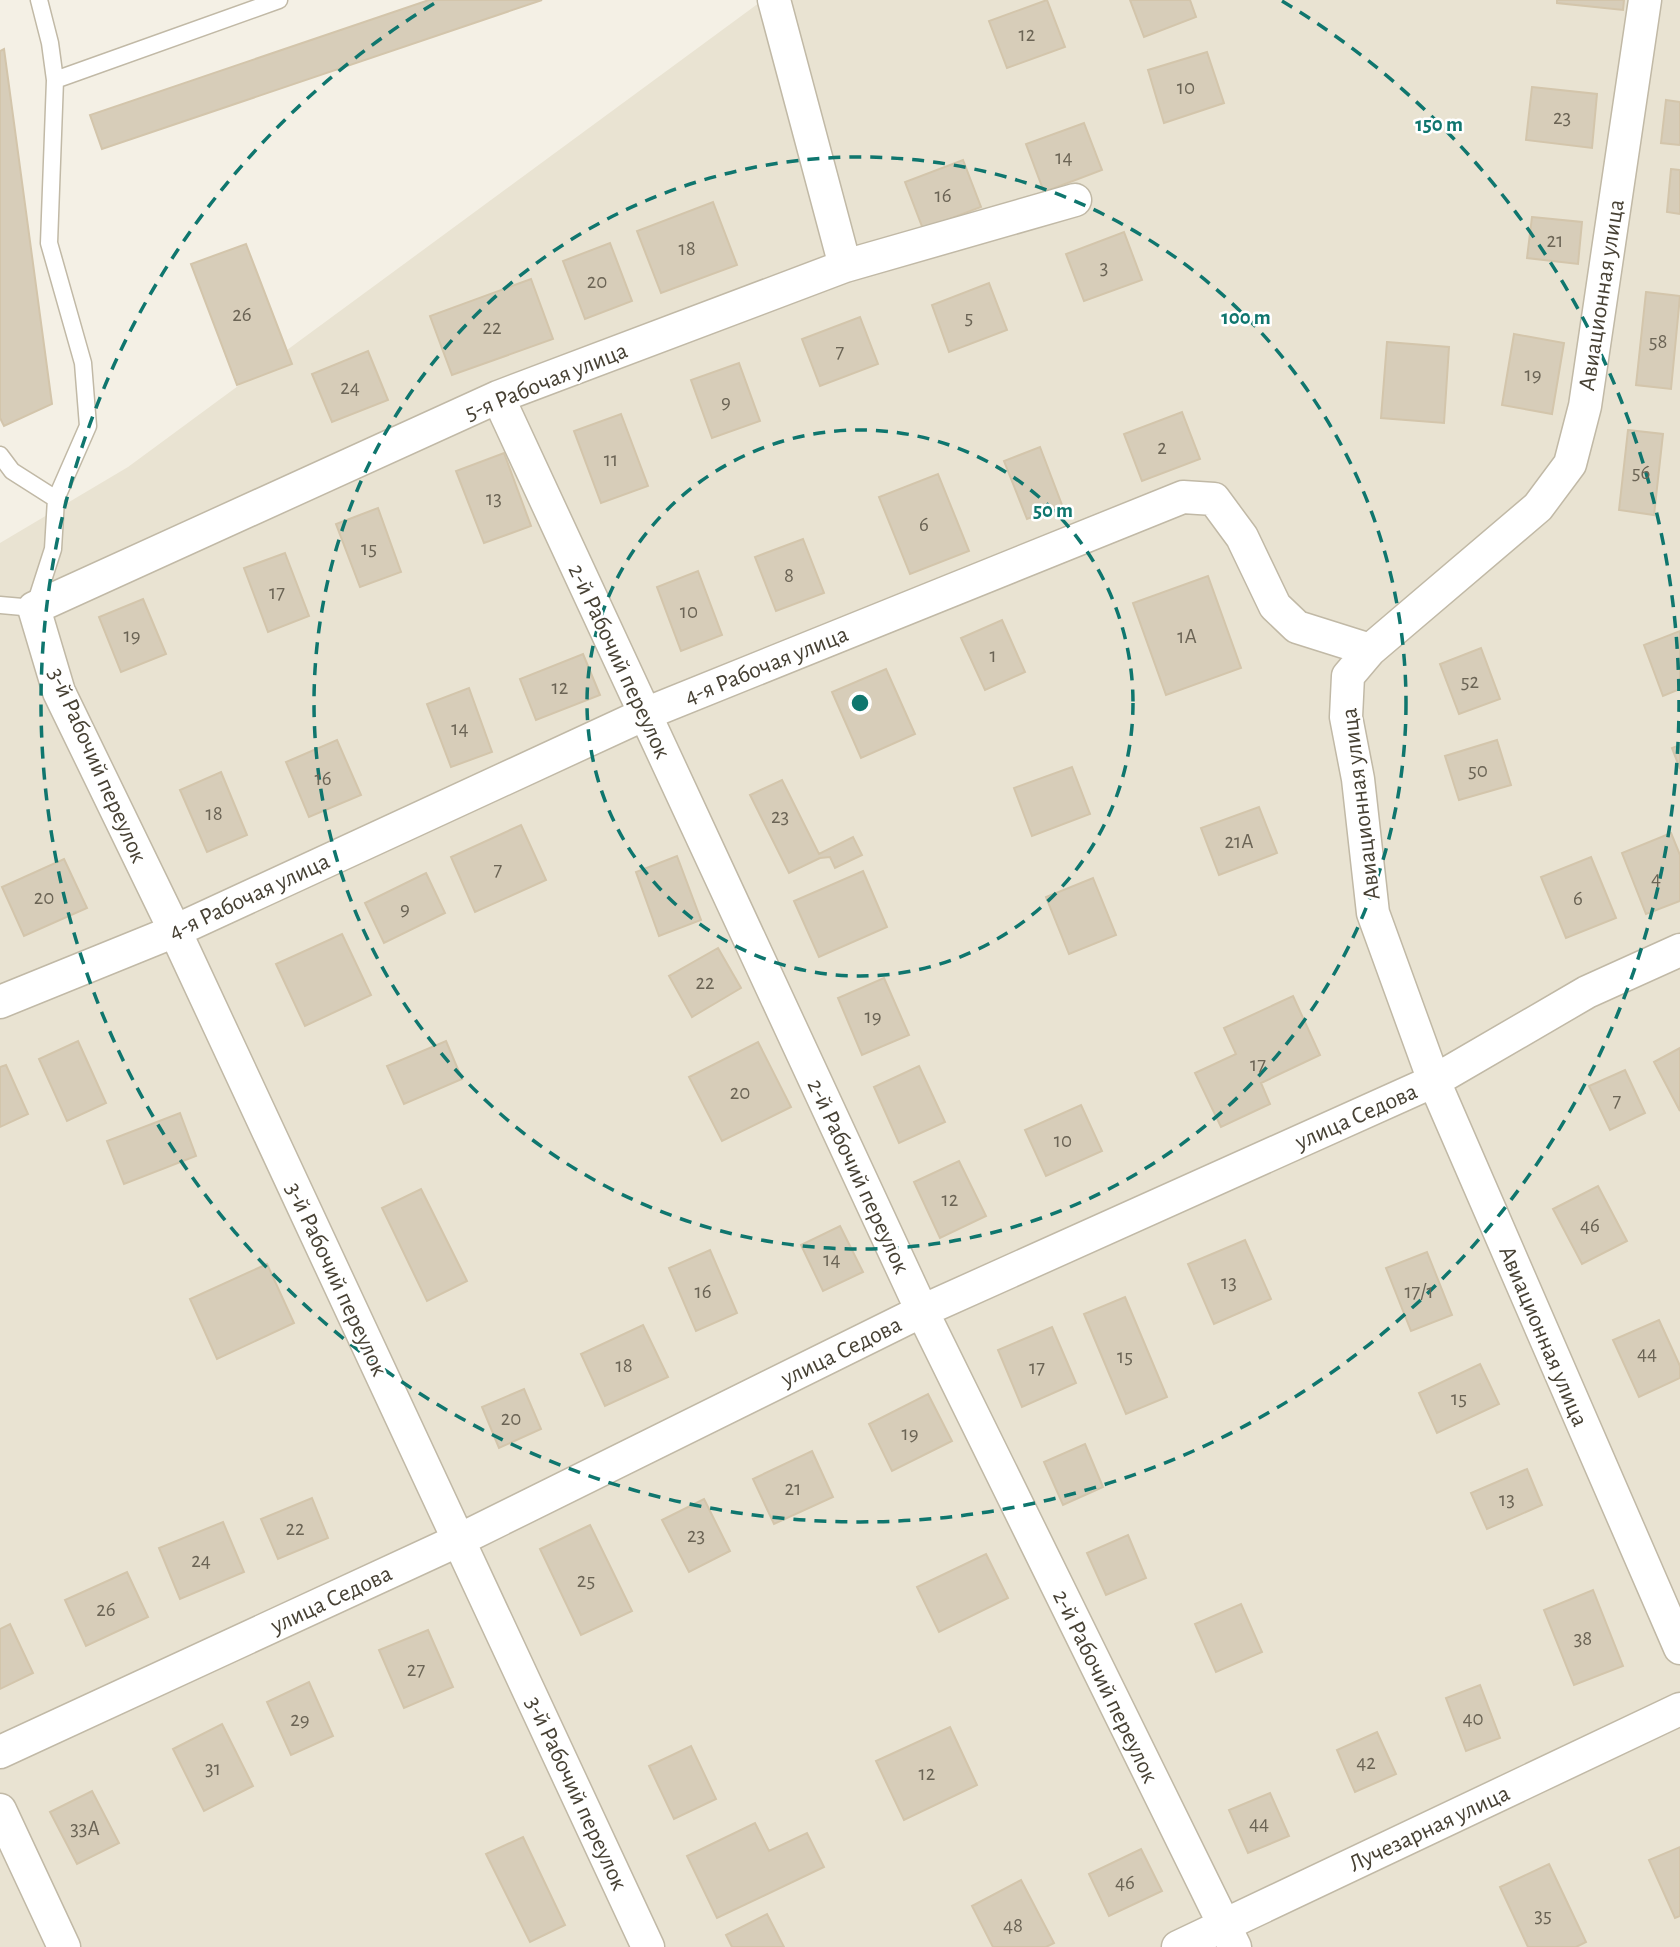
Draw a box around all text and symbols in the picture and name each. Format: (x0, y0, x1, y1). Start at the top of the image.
house number: 12 (1019, 24, 1035, 45)
house number: 10 (1177, 77, 1195, 98)
house number: 23 (1553, 107, 1571, 128)
text: 150 m (1415, 114, 1463, 135)
house number: 14 (1055, 147, 1073, 168)
house number: 16 (934, 185, 952, 206)
street label: Авиационная улица (1575, 198, 1629, 393)
house number: 21 (1547, 230, 1563, 251)
house number: 18 (678, 238, 696, 259)
house number: 3 (1100, 257, 1108, 278)
house number: 20 (587, 271, 607, 292)
house number: 26 (232, 304, 252, 325)
house number: 5 (965, 307, 973, 328)
text: 100 m (1221, 307, 1271, 328)
house number: 22 (482, 317, 502, 338)
house number: 58 (1649, 331, 1667, 352)
street label: 5-я Рабочая улица (462, 338, 631, 425)
house number: 7 (836, 341, 845, 362)
house number: 19 (1524, 364, 1542, 385)
house number: 24 (340, 377, 360, 398)
house number: 9 (721, 391, 731, 412)
house number: 2 (1157, 437, 1167, 458)
house number: 11 (604, 449, 618, 470)
house number: 56 (1632, 462, 1650, 483)
house number: 13 (486, 488, 502, 509)
text: 50 m (1033, 500, 1073, 521)
house number: 6 (919, 514, 929, 535)
house number: 15 (361, 538, 377, 559)
street label: 2-й Рабочий переулок (564, 560, 675, 762)
house number: 8 (784, 565, 794, 586)
house number: 17 (269, 582, 285, 603)
house number: 10 (680, 601, 698, 622)
street label: 4-я Рабочая улица (681, 622, 852, 710)
house number: 19 (123, 625, 141, 646)
house number: 1А (1177, 626, 1197, 647)
house number: 1 (989, 645, 997, 666)
street label: 3-й Рабочий переулок (43, 664, 151, 866)
house number: 52 (1461, 671, 1479, 692)
house number: 12 (552, 677, 568, 698)
centre of rings (848, 691, 872, 715)
street label: Авиационная улица (1337, 706, 1385, 901)
house number: 14 (451, 718, 469, 739)
house number: 50 (1468, 760, 1488, 781)
house number: 16 (314, 768, 332, 789)
house number: 18 (205, 803, 223, 824)
house number: 23 (771, 806, 789, 827)
house number: 21А (1224, 831, 1254, 852)
street label: 4-я Рабочая улица (165, 849, 334, 945)
house number: 7 (494, 859, 503, 880)
house number: 4 (1651, 868, 1661, 889)
house number: 20 (34, 887, 54, 908)
house number: 6 (1573, 888, 1583, 909)
house number: 9 (400, 898, 410, 919)
house number: 22 (695, 972, 715, 993)
house number: 19 (864, 1006, 882, 1027)
house number: 17 (1250, 1054, 1266, 1075)
street label: 2-й Рабочий переулок (803, 1075, 914, 1277)
street label: улица Седова (1291, 1079, 1421, 1155)
house number: 20 (730, 1082, 750, 1103)
house number: 7 (1613, 1090, 1622, 1111)
house number: 10 (1054, 1130, 1072, 1151)
street label: 3-й Рабочий переулок (281, 1179, 391, 1380)
house number: 12 (942, 1189, 958, 1210)
house number: 46 (1580, 1215, 1600, 1236)
street label: Авиационная улица (1494, 1243, 1592, 1430)
house number: 14 (823, 1249, 841, 1270)
house number: 13 (1221, 1272, 1237, 1293)
house number: 16 (694, 1281, 712, 1302)
house number: 17/1 (1404, 1281, 1434, 1302)
street label: улица Седова (777, 1312, 905, 1392)
house number: 44 (1637, 1343, 1657, 1364)
house number: 15 (1117, 1346, 1133, 1367)
house number: 18 (615, 1355, 633, 1376)
house number: 17 (1029, 1357, 1045, 1378)
house number: 15 (1451, 1388, 1467, 1409)
house number: 20 (501, 1408, 521, 1429)
house number: 19 (901, 1423, 919, 1444)
house number: 21 (785, 1478, 801, 1499)
house number: 13 (1499, 1489, 1515, 1510)
house number: 22 (285, 1518, 305, 1539)
house number: 23 (687, 1525, 705, 1546)
house number: 24 (191, 1550, 211, 1571)
street label: улица Седова (266, 1561, 396, 1639)
house number: 25 (577, 1570, 595, 1591)
street label: 2-й Рабочий переулок (1048, 1586, 1162, 1787)
house number: 26 (96, 1599, 116, 1620)
house number: 38 (1574, 1628, 1592, 1649)
house number: 27 (407, 1659, 425, 1680)
street label: 3-й Рабочий переулок (521, 1693, 631, 1894)
house number: 40 (1462, 1708, 1484, 1729)
house number: 29 (290, 1709, 310, 1730)
house number: 42 (1356, 1752, 1376, 1773)
house number: 31 (205, 1758, 221, 1779)
house number: 12 (919, 1763, 935, 1784)
street label: Лучезарная улица (1345, 1781, 1513, 1877)
house number: 44 (1249, 1813, 1269, 1834)
house number: 33А (70, 1818, 100, 1839)
house number: 46 (1115, 1872, 1135, 1893)
house number: 35 (1534, 1905, 1552, 1926)
house number: 48 (1003, 1915, 1023, 1936)

